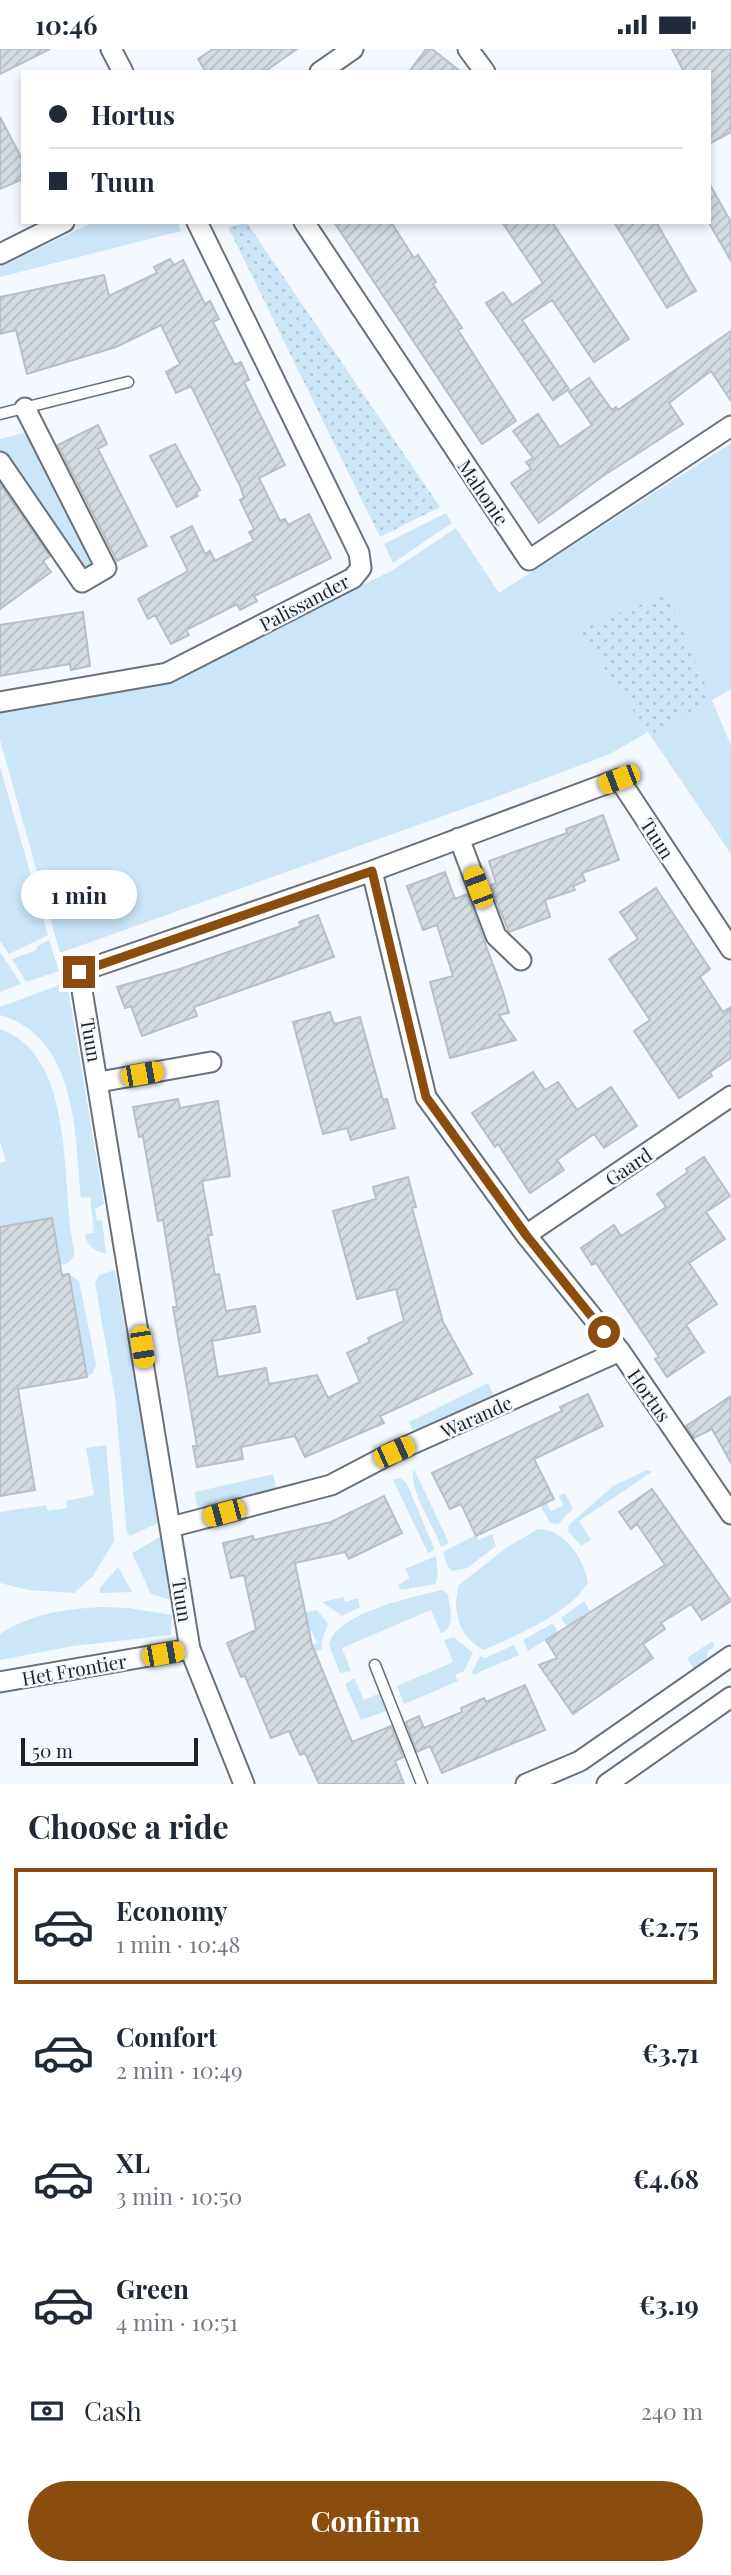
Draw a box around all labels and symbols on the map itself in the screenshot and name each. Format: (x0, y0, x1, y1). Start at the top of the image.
street label: Mahonie (453, 454, 515, 530)
street label: Palissander (254, 567, 354, 637)
car (596, 762, 643, 796)
street label: Tuun (635, 813, 681, 864)
car (461, 864, 496, 910)
callout: 1 min (21, 871, 137, 919)
route end (63, 956, 95, 988)
street label: Tuun (75, 1016, 109, 1065)
car (120, 1060, 165, 1088)
street label: Gaard (599, 1141, 657, 1191)
route start (588, 1316, 620, 1348)
car (129, 1325, 156, 1369)
street label: Hortus (622, 1363, 678, 1427)
street label: Warande (435, 1389, 516, 1444)
car (371, 1434, 418, 1470)
car (201, 1497, 248, 1529)
street label: Tuun (167, 1576, 199, 1624)
car (141, 1640, 186, 1668)
street label: Het Frontier (20, 1647, 129, 1691)
scale bar (21, 1735, 198, 1767)

